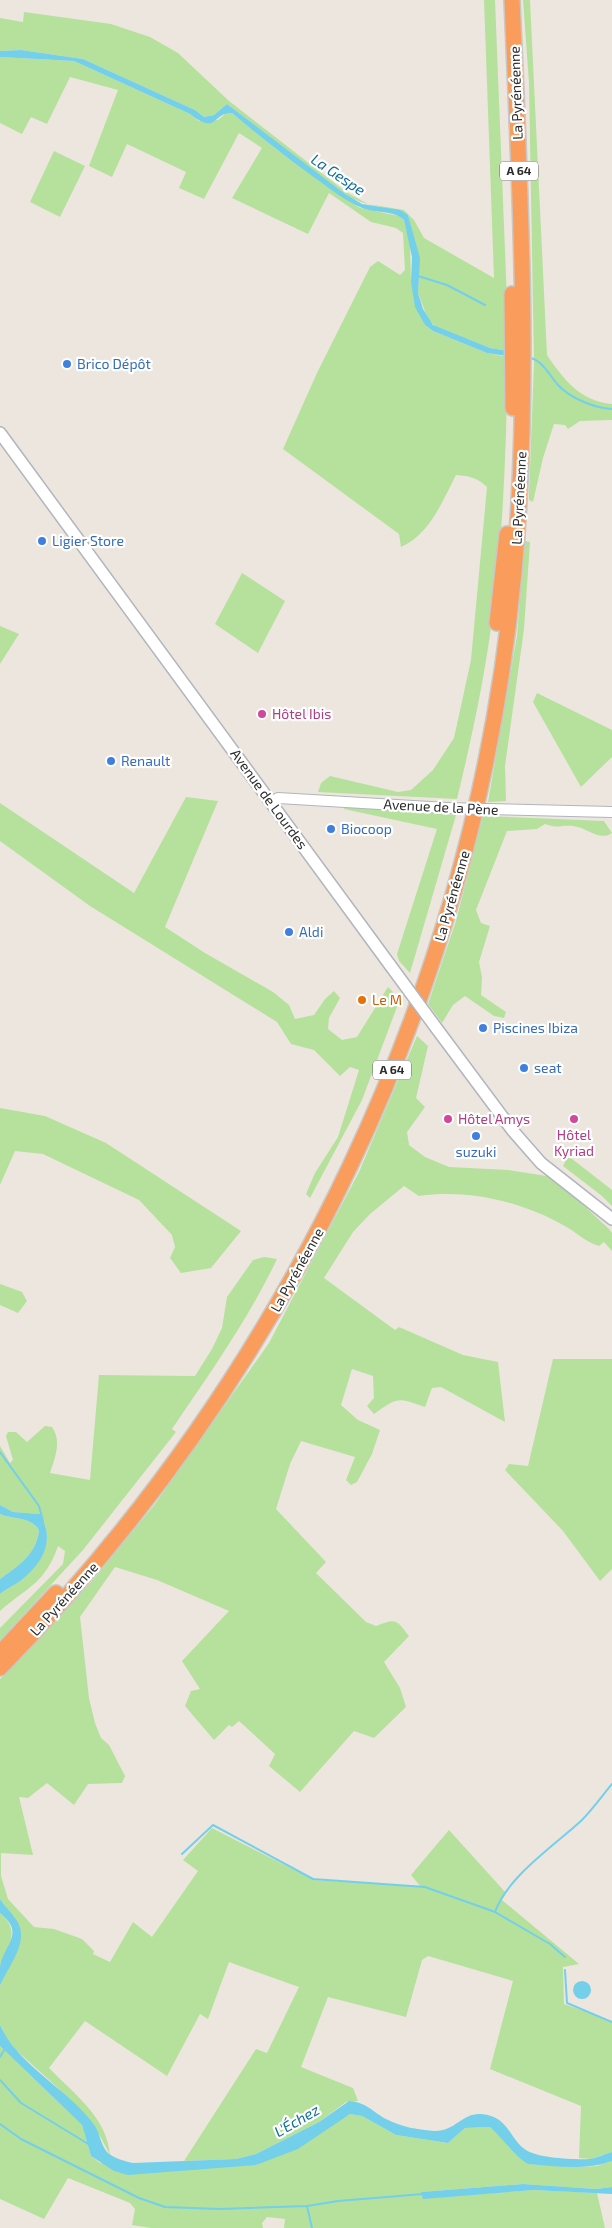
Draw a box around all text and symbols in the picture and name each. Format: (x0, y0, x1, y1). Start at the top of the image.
street label: La Pyrénéenne (505, 46, 526, 140)
water label: La Gespe (308, 150, 369, 199)
road number: A 64 (500, 162, 538, 180)
place label: Brico Dépôt (77, 355, 151, 372)
marker: Brico Dépôt (61, 358, 73, 370)
street label: La Pyrénéenne (508, 451, 529, 545)
place label: Ligier Store (52, 532, 124, 549)
marker: Ligier Store (36, 535, 48, 547)
place label: Hôtel Ibis (272, 705, 331, 722)
marker: Hôtel Ibis (256, 708, 268, 720)
street label: Avenue de Lourdes (227, 745, 312, 852)
place label: Renault (121, 752, 170, 769)
marker: Renault (105, 755, 117, 767)
street label: Avenue de la Pène (383, 795, 499, 818)
place label: Biocoop (341, 820, 392, 837)
marker: Biocoop (325, 823, 337, 835)
street label: La Pyrénéenne (430, 849, 473, 943)
place label: Aldi (299, 923, 323, 940)
marker: Aldi (283, 926, 295, 938)
place label: Le M (372, 991, 402, 1008)
marker: Le M (356, 994, 368, 1006)
place label: Piscines Ibiza (493, 1019, 578, 1036)
marker: Piscines Ibiza (477, 1022, 489, 1034)
place label: seat (534, 1059, 562, 1076)
road number: A 64 (373, 1060, 411, 1080)
marker: seat (518, 1062, 530, 1074)
place label: Hôtel Amys (458, 1110, 530, 1127)
marker: Hôtel Amys (442, 1113, 454, 1125)
marker: Hôtel Kyriad (568, 1113, 580, 1125)
place label: Hôtel Kyriad (554, 1126, 594, 1159)
marker: suzuki (470, 1130, 482, 1142)
place label: suzuki (456, 1143, 496, 1160)
street label: La Pyrénéenne (266, 1225, 327, 1315)
street label: La Pyrénéenne (26, 1558, 101, 1639)
water label: L'Échez (271, 2100, 323, 2140)

